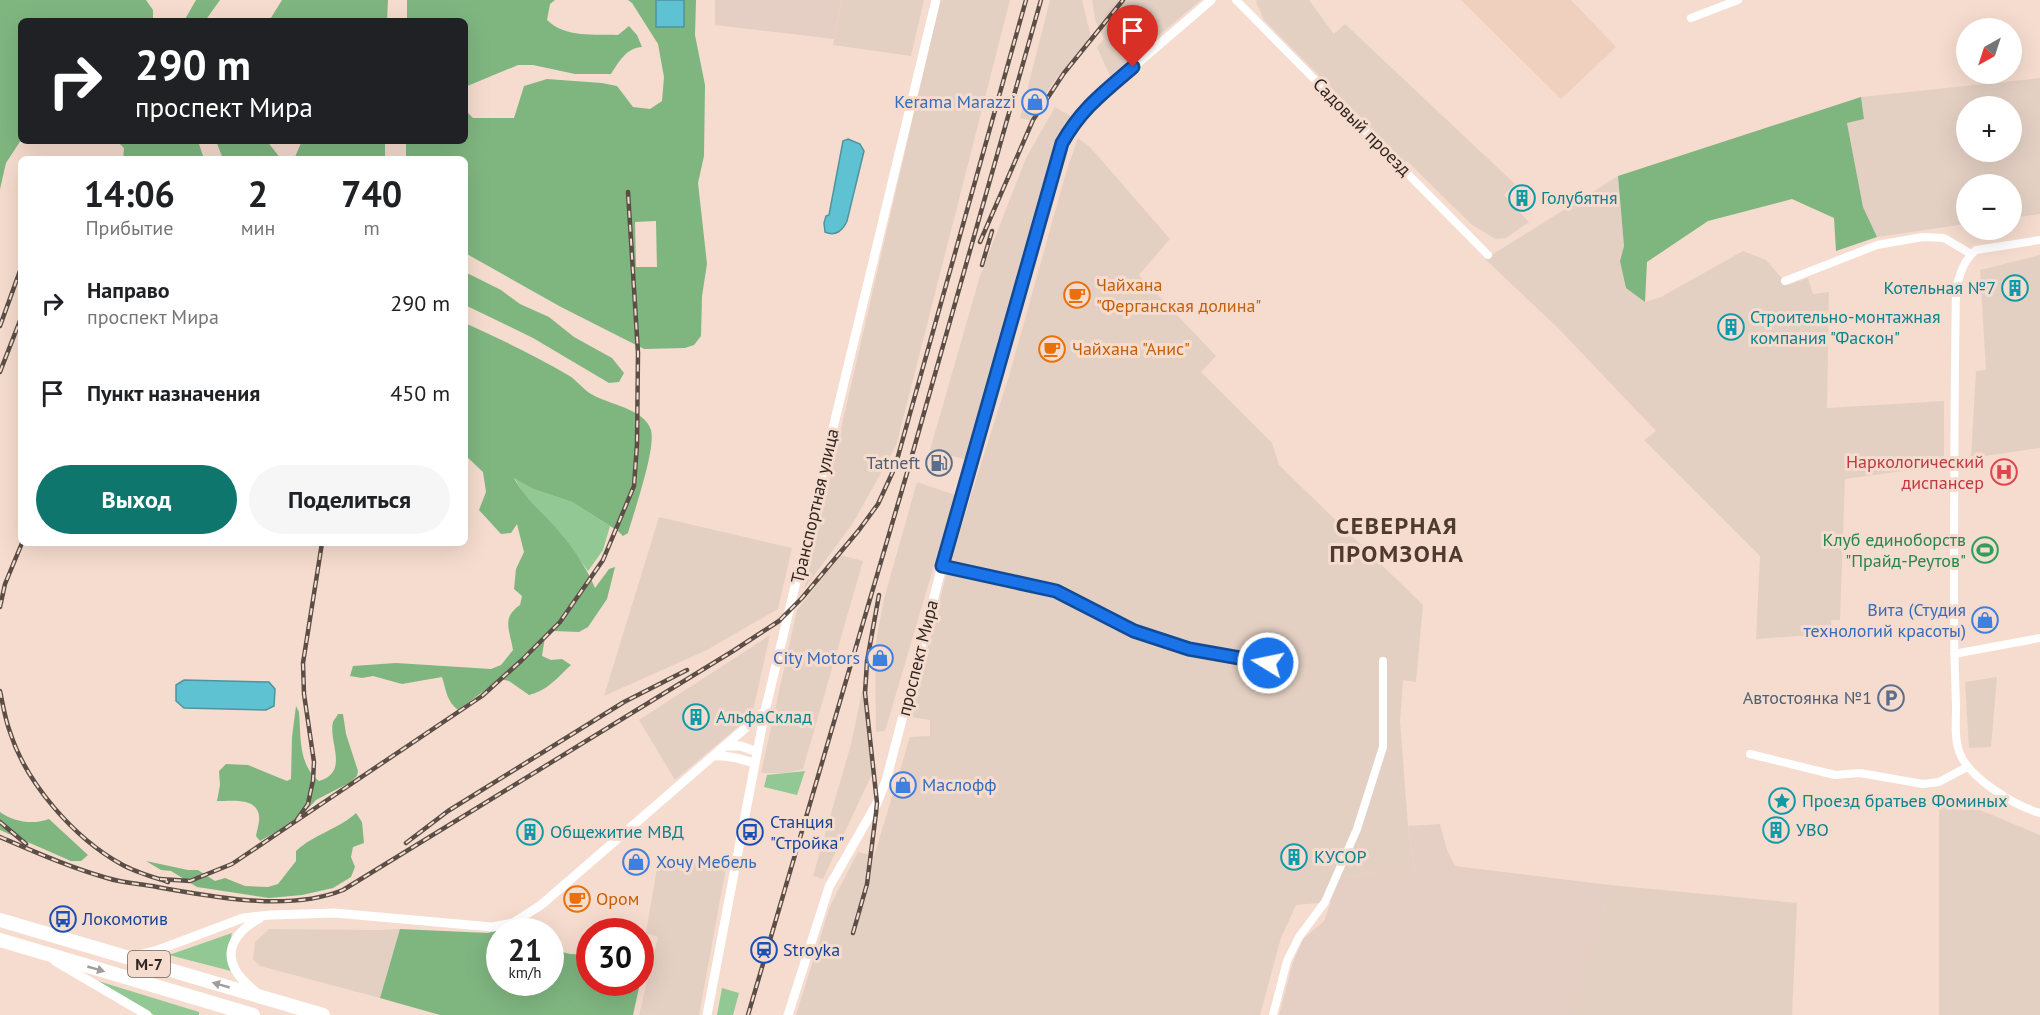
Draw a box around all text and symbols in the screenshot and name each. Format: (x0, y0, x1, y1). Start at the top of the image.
pin (1107, 5, 1158, 67)
icon: arrive (1116, 14, 1149, 47)
north arrow (1956, 18, 2022, 84)
map controls (1956, 18, 2022, 240)
text: 290 m (135, 37, 251, 92)
icon: right (36, 42, 114, 120)
street label: Садовый проезд (1308, 73, 1417, 181)
shop icon: Kerama Marazzi (1020, 87, 1050, 117)
text: проспект Мира (135, 90, 313, 124)
place label: Kerama Marazzi (894, 90, 1016, 113)
button: + (1956, 96, 2022, 162)
text: 14:06 (84, 170, 175, 217)
text: 2 (248, 170, 268, 217)
text: 740 (341, 170, 402, 217)
button: − (1956, 174, 2022, 240)
building icon: Голубятня (1507, 183, 1537, 213)
place label: Голубятня (1541, 186, 1618, 209)
text: Прибытие (85, 215, 173, 241)
text: мин (241, 215, 275, 241)
text: m (364, 215, 380, 241)
place label: Чайхана "Ферганская долина" (1096, 273, 1261, 317)
building icon: Котельная №7 (2000, 273, 2030, 303)
text: Направо (87, 276, 170, 304)
place label: Котельная №7 (1884, 276, 1996, 299)
cafe icon: Чайхана "Ферганская долина" (1062, 280, 1092, 310)
icon: right (36, 287, 69, 320)
text: 290 m (390, 289, 450, 317)
text: проспект Мира (87, 304, 219, 330)
place label: Строительно-монтажная компания "Фаскон" (1750, 305, 1941, 349)
building icon: Строительно-монтажная компания "Фаскон" (1716, 312, 1746, 342)
cafe icon: Чайхана "Анис" (1037, 334, 1067, 364)
place label: Чайхана "Анис" (1072, 337, 1190, 360)
icon: arrive (36, 377, 69, 410)
text: Пункт назначения (87, 379, 260, 407)
text: 450 m (390, 379, 450, 407)
street label: Транспортная улица (786, 426, 844, 586)
fuel station icon: Tatneft (924, 448, 954, 478)
place label: Наркологический диспансер (1846, 450, 1984, 494)
place label: Tatneft (866, 451, 920, 474)
hospital icon: Наркологический диспансер (1989, 457, 2019, 487)
button: Выход (36, 465, 237, 534)
button: Поделиться (249, 465, 450, 534)
district label: СЕВЕРНАЯ ПРОМЗОНА (1330, 510, 1464, 569)
place label: Клуб единоборств "Прайд-Реутов" (1822, 528, 1966, 572)
sports icon: Клуб единоборств "Прайд-Реутов" (1970, 535, 2000, 565)
street label: проспект Мира (892, 598, 943, 718)
place label: Вита (Студия технологий красоты) (1804, 598, 1966, 642)
shop icon: Вита (Студия технологий красоты) (1970, 605, 2000, 635)
position arrow (1236, 631, 1300, 695)
shop icon: City Motors (865, 643, 895, 673)
place label: City Motors (773, 646, 860, 669)
parking icon: Автостоянка №1 (1876, 683, 1906, 713)
place label: Автостоянка №1 (1743, 686, 1872, 709)
building icon: АльфаСклад (681, 702, 711, 732)
place label: АльфаСклад (716, 705, 812, 728)
shop icon: Маслофф (888, 770, 918, 800)
place label: Маслофф (922, 773, 996, 796)
place icon: Проезд братьев Фоминых (1767, 786, 1797, 816)
place label: Проезд братьев Фоминых (1802, 789, 2007, 812)
place label: Станция "Стройка" (770, 810, 844, 854)
building icon: УВО (1761, 815, 1791, 845)
building icon: Общежитие МВД (515, 817, 545, 847)
bus stop icon: Станция "Стройка" (735, 817, 765, 847)
place label: УВО (1796, 818, 1829, 841)
place label: Общежитие МВД (550, 820, 684, 843)
building icon: КУСОР (1279, 842, 1309, 872)
place label: КУСОР (1314, 845, 1367, 868)
shop icon: Хочу Мебель (621, 847, 651, 877)
place label: Хочу Мебель (656, 850, 757, 873)
cafe icon: Ором (562, 884, 592, 914)
place label: Ором (596, 887, 639, 910)
bus stop icon: Локомотив (48, 904, 78, 934)
place label: Локомотив (81, 907, 168, 930)
speed limit sign: 30 (576, 918, 654, 996)
text: 21 (508, 930, 542, 969)
station icon: Stroyka (749, 935, 779, 965)
place label: Stroyka (783, 938, 840, 961)
road number: М-7 (128, 951, 170, 977)
text: km/h (509, 963, 541, 982)
one-way arrow (87, 965, 105, 974)
one-way arrow (212, 980, 230, 989)

